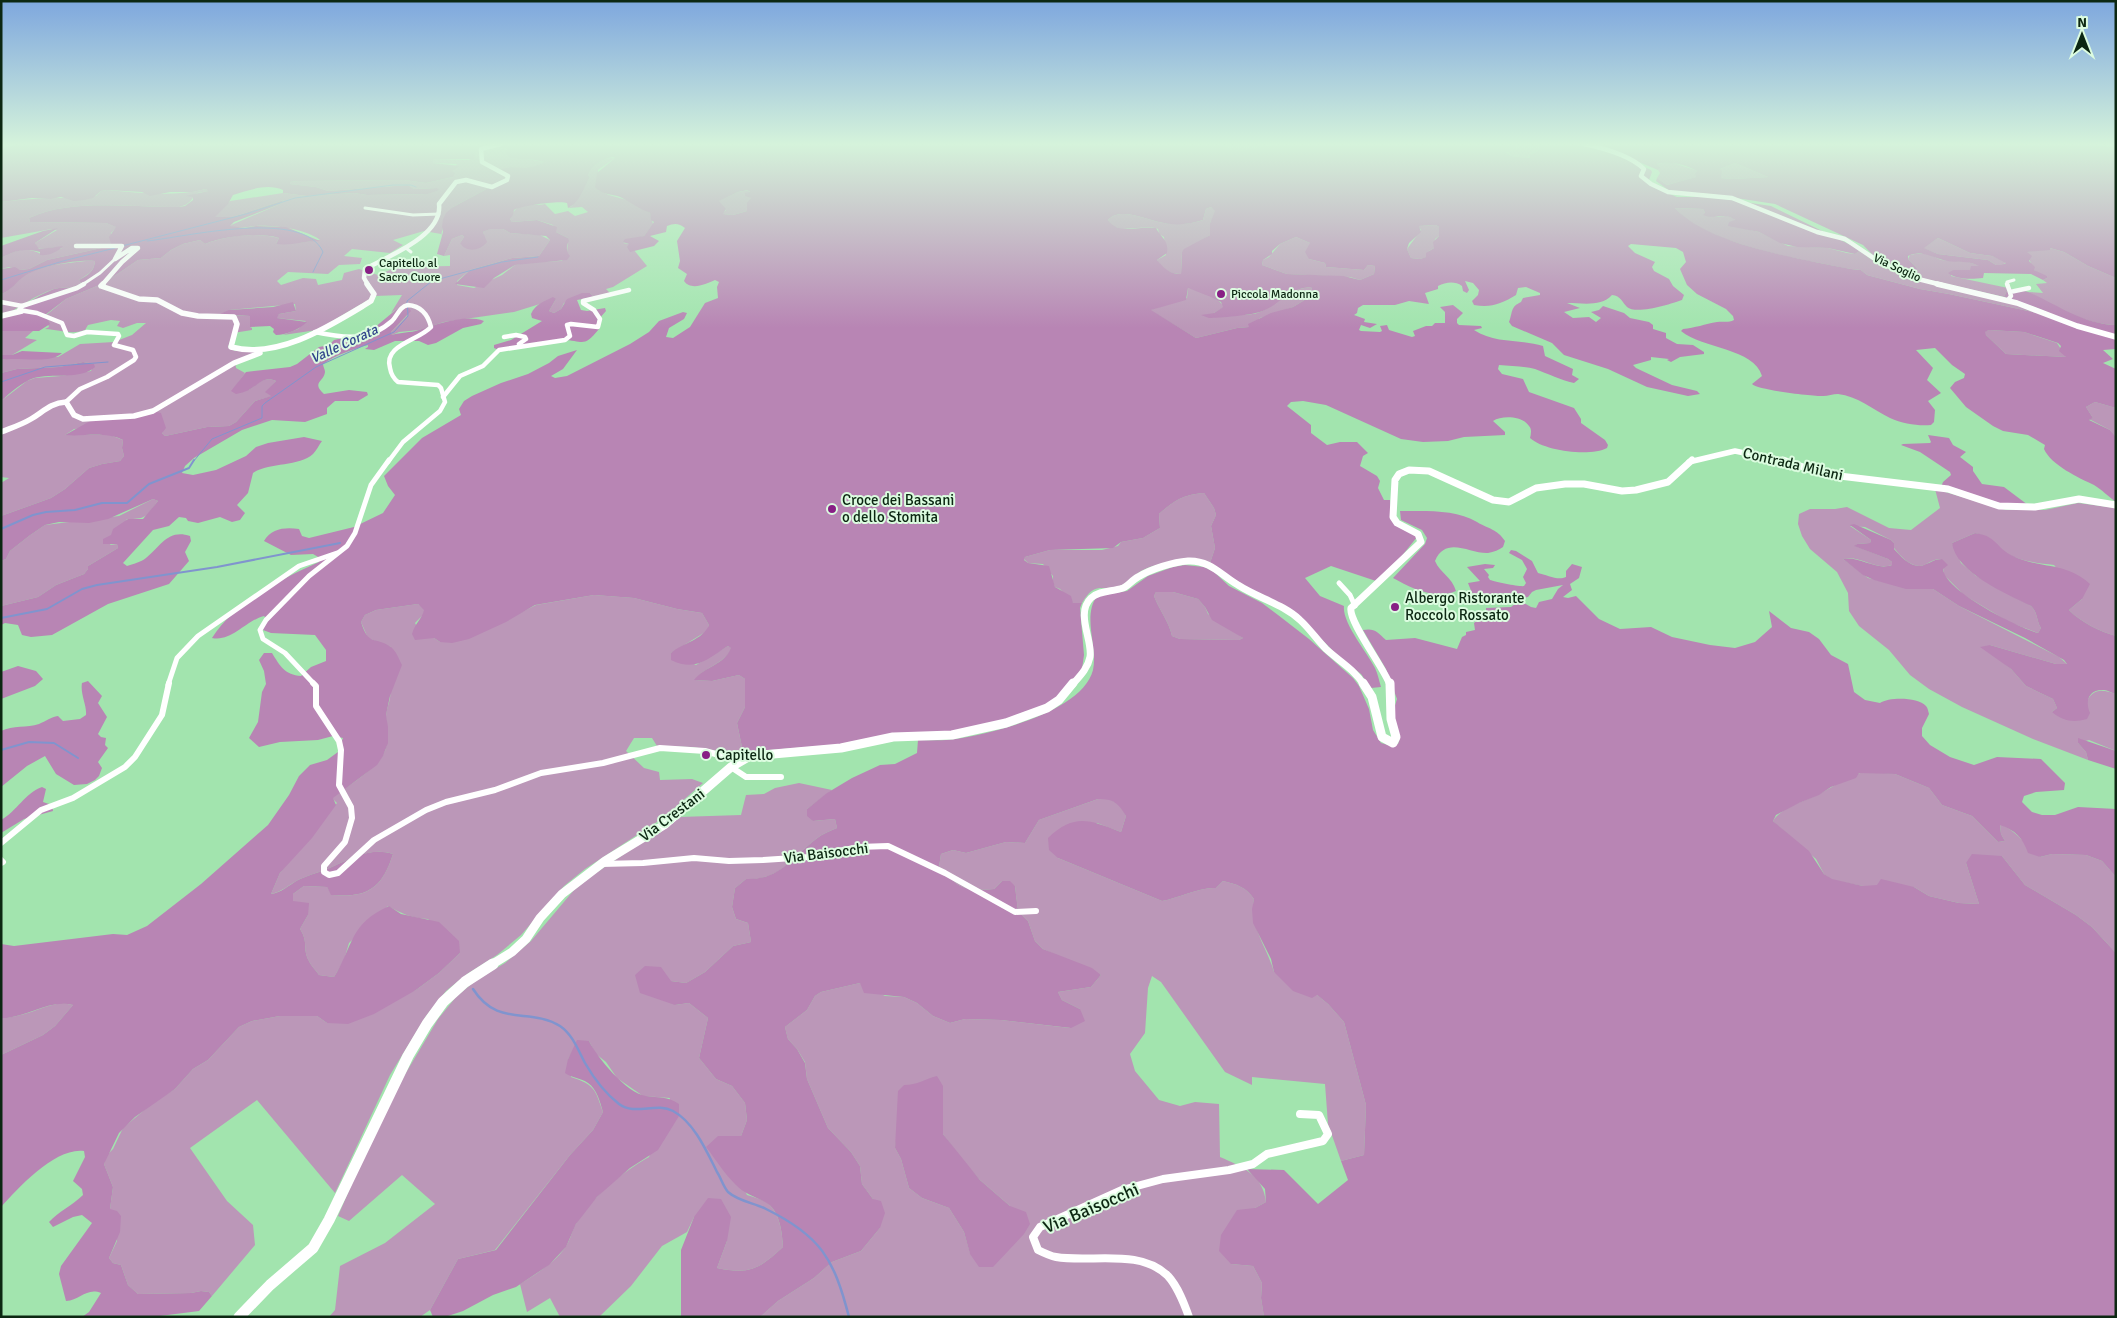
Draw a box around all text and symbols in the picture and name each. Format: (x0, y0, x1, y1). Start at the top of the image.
north arrow (2057, 10, 2107, 60)
text: N (2077, 14, 2087, 31)
street label: Via Soglio (1871, 250, 1923, 286)
place label: Capitello al Sacro Cuore (379, 256, 441, 285)
marker: Capitello al Sacro Cuore (363, 264, 375, 276)
place label: Piccola Madonna (1231, 287, 1318, 302)
marker: Piccola Madonna (1215, 288, 1227, 300)
water label: Valle Corata (308, 321, 381, 367)
street label: Contrada Milani (1741, 444, 1845, 484)
place label: Croce dei Bassani o dello Stomita (842, 491, 954, 526)
marker: Croce dei Bassani o dello Stomita (826, 503, 838, 515)
place label: Albergo Ristorante Roccolo Rossato (1405, 589, 1525, 624)
marker: Albergo Ristorante Roccolo Rossato (1389, 601, 1401, 613)
place label: Capitello (716, 746, 774, 764)
marker: Capitello (700, 749, 712, 761)
street label: Via Crestani (636, 785, 708, 845)
street label: Via Baisocchi (783, 839, 869, 867)
street label: Via Baisocchi (1040, 1178, 1142, 1238)

